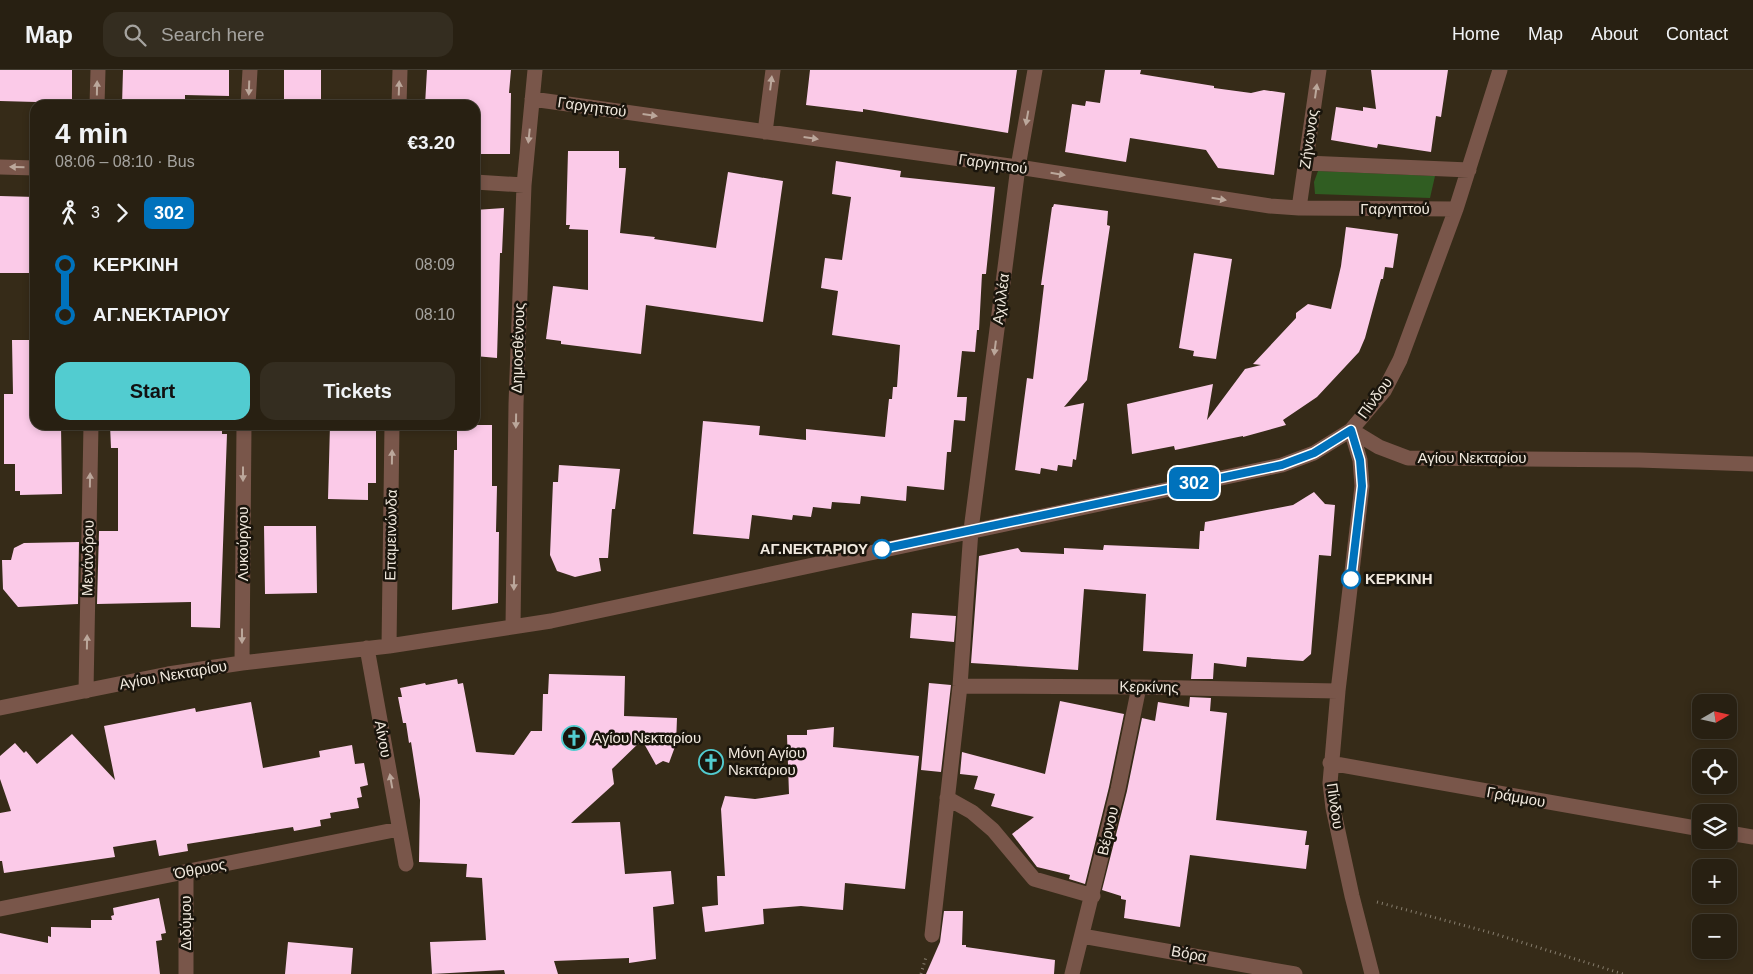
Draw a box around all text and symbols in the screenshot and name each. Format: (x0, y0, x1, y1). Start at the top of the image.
search box (103, 12, 453, 57)
text: Map (25, 21, 73, 48)
icon: search (121, 21, 149, 49)
text: Search here (161, 24, 265, 45)
text: Home (1452, 24, 1500, 44)
text: Map (1528, 24, 1563, 44)
text: About (1591, 24, 1638, 44)
text: Contact (1666, 24, 1728, 44)
one-way arrow (767, 75, 775, 91)
one-way arrow (94, 79, 102, 95)
one-way arrow (396, 79, 404, 95)
one-way arrow (245, 80, 253, 96)
one-way arrow (1312, 83, 1320, 99)
street label: Γαργηττού (556, 93, 628, 120)
street label: Ζήνωνος (1296, 108, 1321, 170)
one-way arrow (1022, 110, 1030, 126)
one-way arrow (642, 112, 658, 120)
text: 4 min (55, 118, 128, 149)
one-way arrow (525, 128, 533, 144)
text: €3.20 (407, 132, 455, 153)
one-way arrow (803, 134, 819, 142)
street label: Γαργηττού (957, 150, 1029, 177)
text: 08:06 – 08:10 · Bus (55, 153, 195, 170)
one-way arrow (9, 163, 25, 171)
one-way arrow (1051, 170, 1067, 178)
one-way arrow (1211, 195, 1227, 203)
icon: walk (55, 199, 83, 227)
icon: forward (108, 199, 136, 227)
street label: Γαργηττού (1360, 200, 1430, 217)
text: 302 (154, 203, 184, 223)
text: 3 (91, 204, 100, 221)
text: ΚΕΡΚΙΝΗ (93, 254, 179, 275)
text: 08:09 (415, 256, 455, 273)
street label: Αχιλλέα (989, 272, 1012, 325)
street label: Δημοσθένους (507, 302, 528, 394)
text: ΑΓ.ΝΕΚΤΑΡΙΟΥ (93, 304, 230, 325)
text: 08:10 (415, 306, 455, 323)
one-way arrow (991, 341, 999, 357)
button: Start (55, 362, 250, 420)
button: Tickets (260, 362, 455, 420)
street label: Πίνδου (1354, 374, 1395, 422)
one-way arrow (511, 413, 519, 429)
one-way arrow (388, 449, 396, 465)
street label: Αγίου Νεκταρίου (1417, 449, 1527, 466)
one-way arrow (239, 466, 247, 482)
line badge: 302 (1165, 467, 1223, 499)
one-way arrow (86, 471, 94, 487)
text: 302 (1179, 473, 1209, 493)
street label: Επαμεινώνδα (381, 489, 400, 581)
street label: Λυκούργου (234, 507, 251, 581)
street label: Μενάνδρου (78, 520, 97, 596)
marker: ΑΓ.ΝΕΚΤΑΡΙΟΥ (872, 539, 892, 559)
place label: ΑΓ.ΝΕΚΤΑΡΙΟΥ (760, 540, 868, 557)
marker: ΚΕΡΚΙΝΗ (1341, 569, 1361, 589)
place label: ΚΕΡΚΙΝΗ (1365, 570, 1433, 587)
one-way arrow (510, 575, 518, 591)
one-way arrow (238, 628, 246, 644)
one-way arrow (83, 634, 91, 650)
street label: Αγίου Νεκταρίου (118, 657, 228, 692)
street label: Κερκίνης (1119, 677, 1179, 696)
north arrow (1692, 694, 1738, 739)
map controls (1692, 694, 1737, 959)
street label: Αίνου (372, 719, 395, 759)
church icon: Αγίου Νεκταρίου (561, 725, 587, 751)
place label: Αγίου Νεκταρίου (592, 729, 701, 746)
place label: Μόνη Αγίου Νεκτάριου (728, 744, 805, 778)
church icon: Μόνη Αγίου Νεκτάριου (698, 749, 724, 775)
button: locate (1692, 749, 1737, 794)
one-way arrow (386, 773, 394, 789)
street label: Πίνδου (1324, 782, 1347, 830)
street label: Γράμμου (1485, 783, 1547, 810)
button: layers (1692, 804, 1737, 849)
street label: Βέρνου (1094, 805, 1121, 857)
street label: Όθρυος (172, 855, 227, 882)
button: + (1692, 859, 1737, 904)
street label: Διδύμου (177, 895, 194, 951)
button: − (1692, 914, 1737, 959)
street label: Βόρα (1170, 942, 1208, 965)

